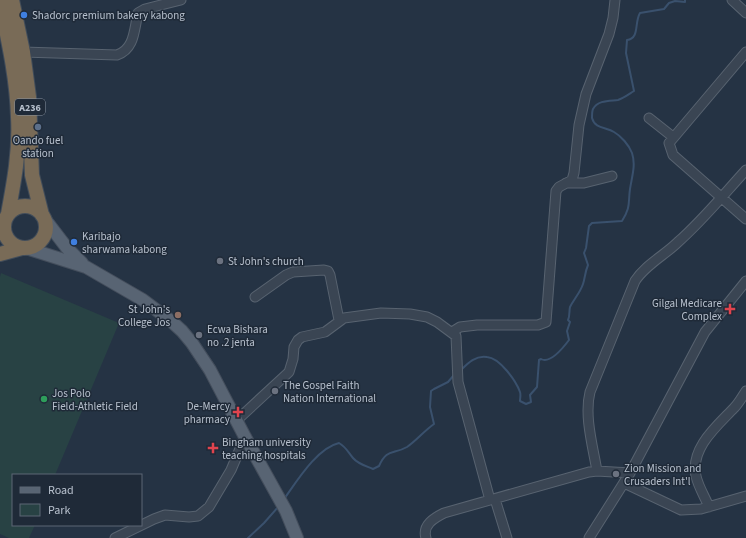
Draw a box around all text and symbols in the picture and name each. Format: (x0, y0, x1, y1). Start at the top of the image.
place label: Shadorc premium bakery kabong (32, 8, 185, 23)
marker: Shadorc premium bakery kabong (19, 10, 29, 20)
road number: A236 (15, 99, 45, 115)
marker: Oando fuel station (33, 122, 43, 132)
place label: Oando fuel station (13, 133, 63, 161)
place label: Karibajo sharwama kabong (82, 229, 167, 257)
marker: Karibajo sharwama kabong (69, 237, 79, 247)
place label: St John's church (228, 254, 304, 269)
marker: St John's church (215, 256, 225, 266)
place label: Gilgal Medicare Complex (652, 296, 723, 324)
place label: St John's College Jos (118, 302, 170, 330)
marker: Gilgal Medicare Complex (725, 304, 735, 314)
marker: St John's College Jos (173, 310, 183, 320)
place label: Ecwa Bishara no .2 jenta (207, 322, 268, 350)
marker: Ecwa Bishara no .2 jenta (194, 330, 204, 340)
place label: The Gospel Faith Nation International (283, 378, 376, 406)
place label: Jos Polo Field-Athletic Field (52, 386, 138, 414)
marker: The Gospel Faith Nation International (270, 386, 280, 396)
marker: Jos Polo Field-Athletic Field (39, 394, 49, 404)
place label: De-Mercy pharmacy (184, 399, 230, 427)
marker: De-Mercy pharmacy (233, 407, 243, 417)
place label: Bingham university teaching hospitals (222, 435, 311, 463)
marker: Bingham university teaching hospitals (207, 442, 219, 454)
place label: Zion Mission and Crusaders Int'l (624, 461, 701, 489)
marker: Zion Mission and Crusaders Int'l (611, 469, 621, 479)
legend (12, 474, 142, 526)
text: Road (48, 482, 74, 499)
text: Park (48, 502, 70, 519)

